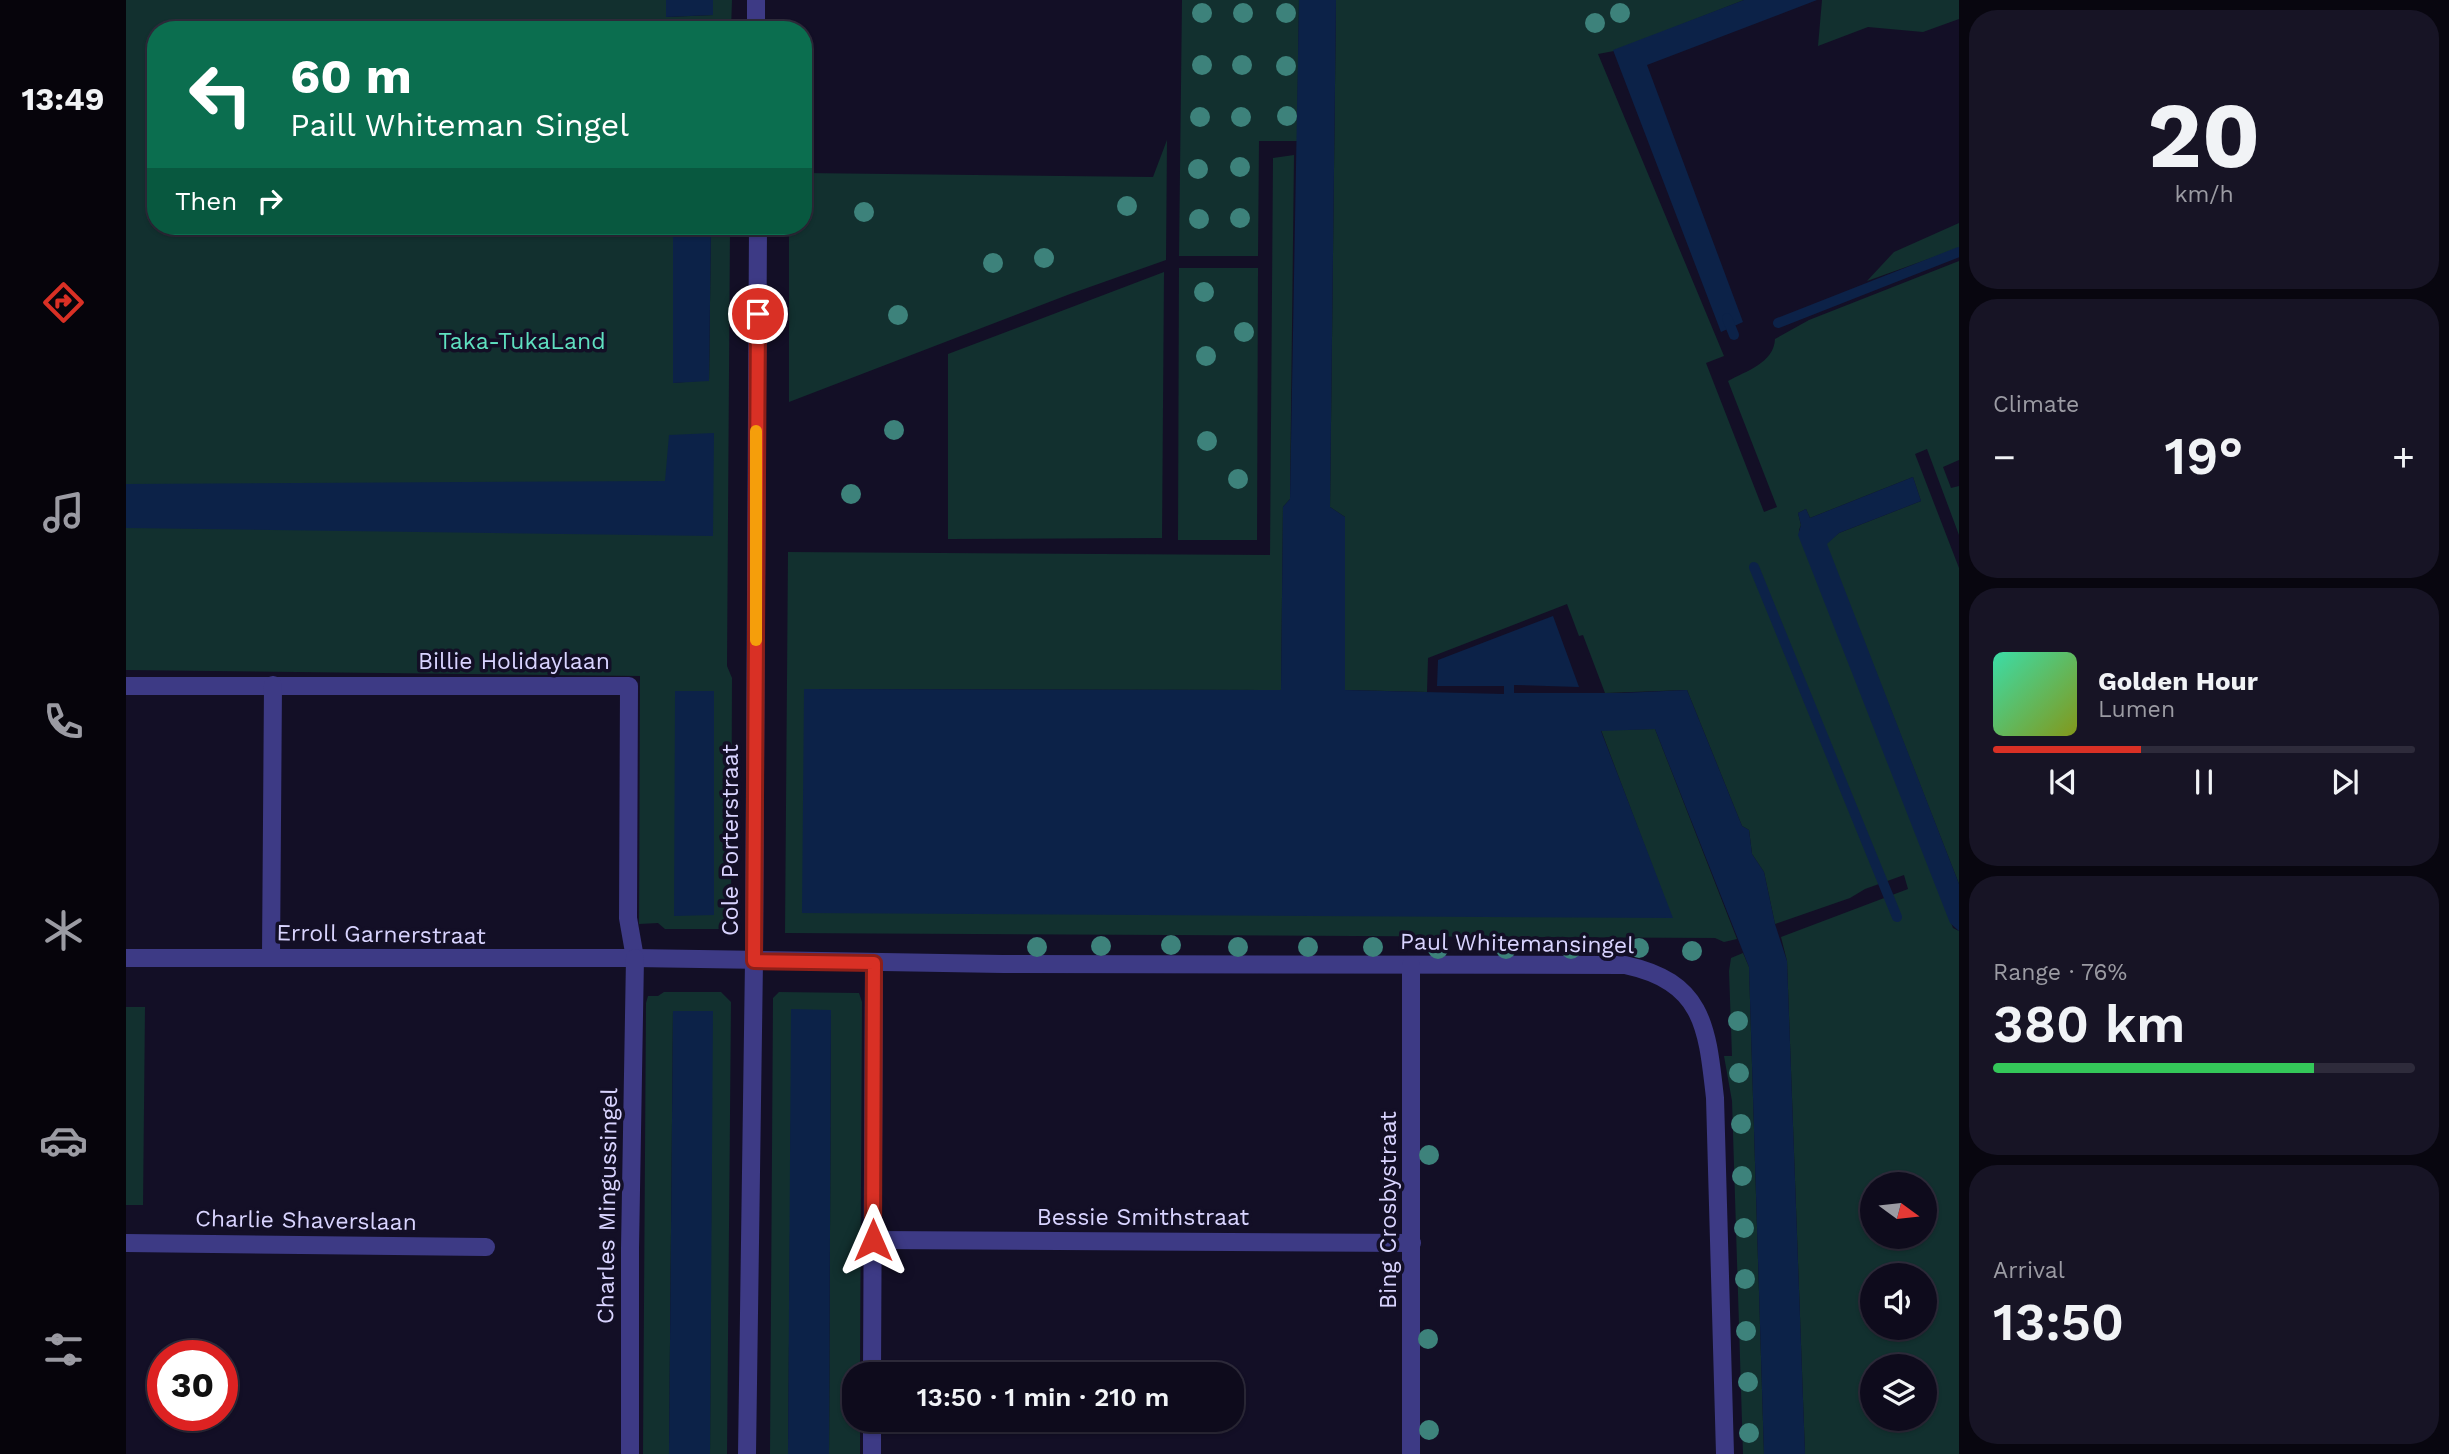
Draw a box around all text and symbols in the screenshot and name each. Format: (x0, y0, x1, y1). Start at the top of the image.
text: 60 m (290, 47, 412, 105)
icon: left (175, 49, 266, 140)
text: 13:49 (22, 80, 104, 118)
text: 20 (2148, 82, 2260, 189)
text: Paill Whiteman Singel (290, 106, 629, 144)
text: km/h (2174, 181, 2234, 208)
icon: right (251, 182, 289, 220)
text: Then (175, 186, 237, 216)
icon: directions (39, 278, 88, 327)
pin (728, 284, 788, 344)
icon: arrive (739, 295, 777, 333)
park label: Taka-TukaLand (438, 328, 606, 355)
text: Climate (1993, 391, 2079, 418)
text: 19° (2165, 426, 2243, 487)
text: − (1993, 435, 2016, 479)
text: + (2392, 435, 2415, 479)
icon: music (39, 488, 88, 537)
street label: Billie Holidaylaan (418, 648, 610, 675)
text: Golden Hour (2098, 666, 2258, 696)
text: Lumen (2098, 696, 2175, 723)
icon: phone (39, 697, 88, 746)
street label: Cole Porterstraat (717, 744, 744, 936)
icon: previous (2044, 763, 2082, 801)
icon: pause (2185, 763, 2223, 801)
icon: next (2326, 763, 2364, 801)
icon: climate (39, 906, 88, 955)
street label: Erroll Garnerstraat (276, 919, 486, 950)
street label: Paul Whitemansingel (1400, 928, 1634, 959)
text: Range · 76% (1993, 959, 2127, 986)
text: 380 km (1993, 994, 2185, 1055)
street label: Charles Mingussingel (592, 1088, 623, 1324)
street label: Bing Crosbystraat (1375, 1111, 1402, 1309)
icon: car (39, 1116, 88, 1165)
north arrow (1860, 1172, 1937, 1250)
map controls (1860, 1172, 1937, 1431)
position arrow (836, 1203, 910, 1277)
street label: Bessie Smithstraat (1037, 1204, 1250, 1231)
street label: Charlie Shaverslaan (195, 1205, 417, 1236)
text: Arrival (1993, 1257, 2065, 1284)
button: sound (1860, 1263, 1937, 1340)
text: 13:50 (1993, 1292, 2124, 1353)
icon: filters (39, 1325, 88, 1374)
speed limit sign: 30 (147, 1340, 238, 1431)
button: layers (1860, 1354, 1937, 1431)
text: 13:50 · 1 min · 210 m (917, 1382, 1169, 1412)

